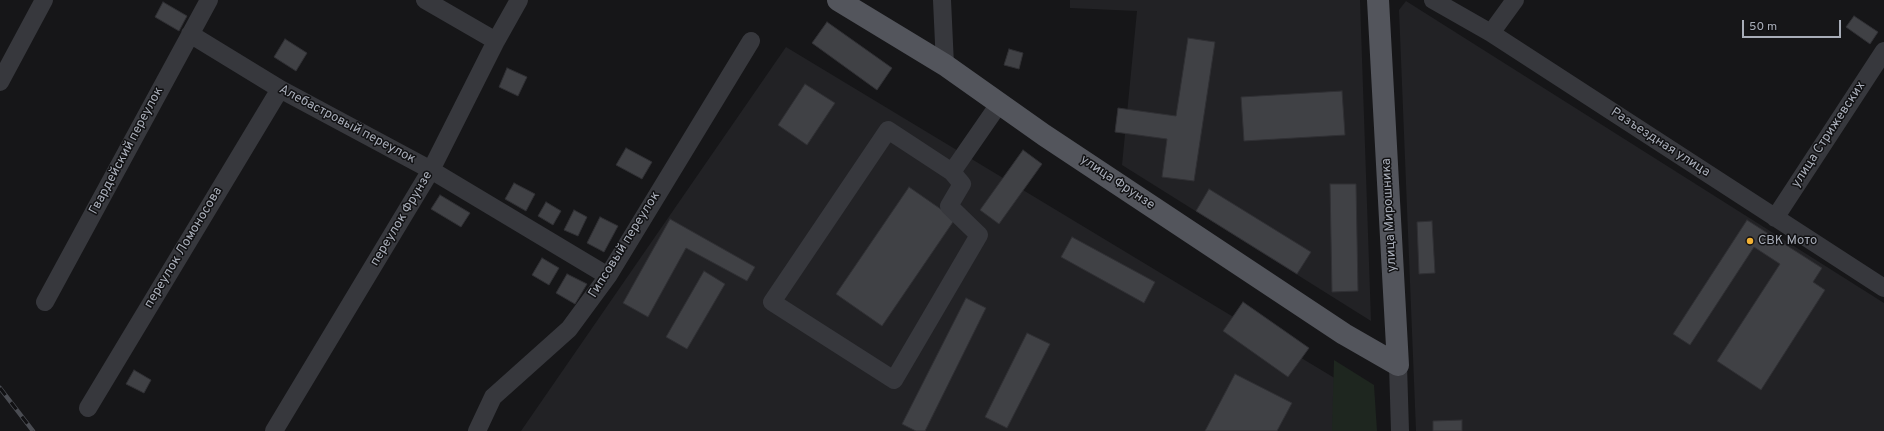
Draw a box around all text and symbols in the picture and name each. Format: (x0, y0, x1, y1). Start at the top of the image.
scale bar (1744, 12, 1843, 38)
text: 50 m (1749, 19, 1777, 35)
street label: улица Стрижевских (1789, 79, 1869, 191)
street label: Алебастровый переулок (276, 82, 418, 168)
street label: Гвардейский переулок (87, 85, 167, 217)
street label: Разъездная улица (1607, 105, 1713, 181)
street label: улица Фрунзе (1077, 152, 1157, 214)
street label: улица Мирошника (1379, 158, 1401, 272)
street label: переулок Фрунзе (368, 169, 436, 269)
street label: переулок Ломоносова (142, 185, 226, 311)
street label: Гипсовый переулок (586, 189, 664, 301)
place label: СВК Мото (1758, 233, 1817, 249)
marker: СВК Мото (1745, 236, 1755, 246)

